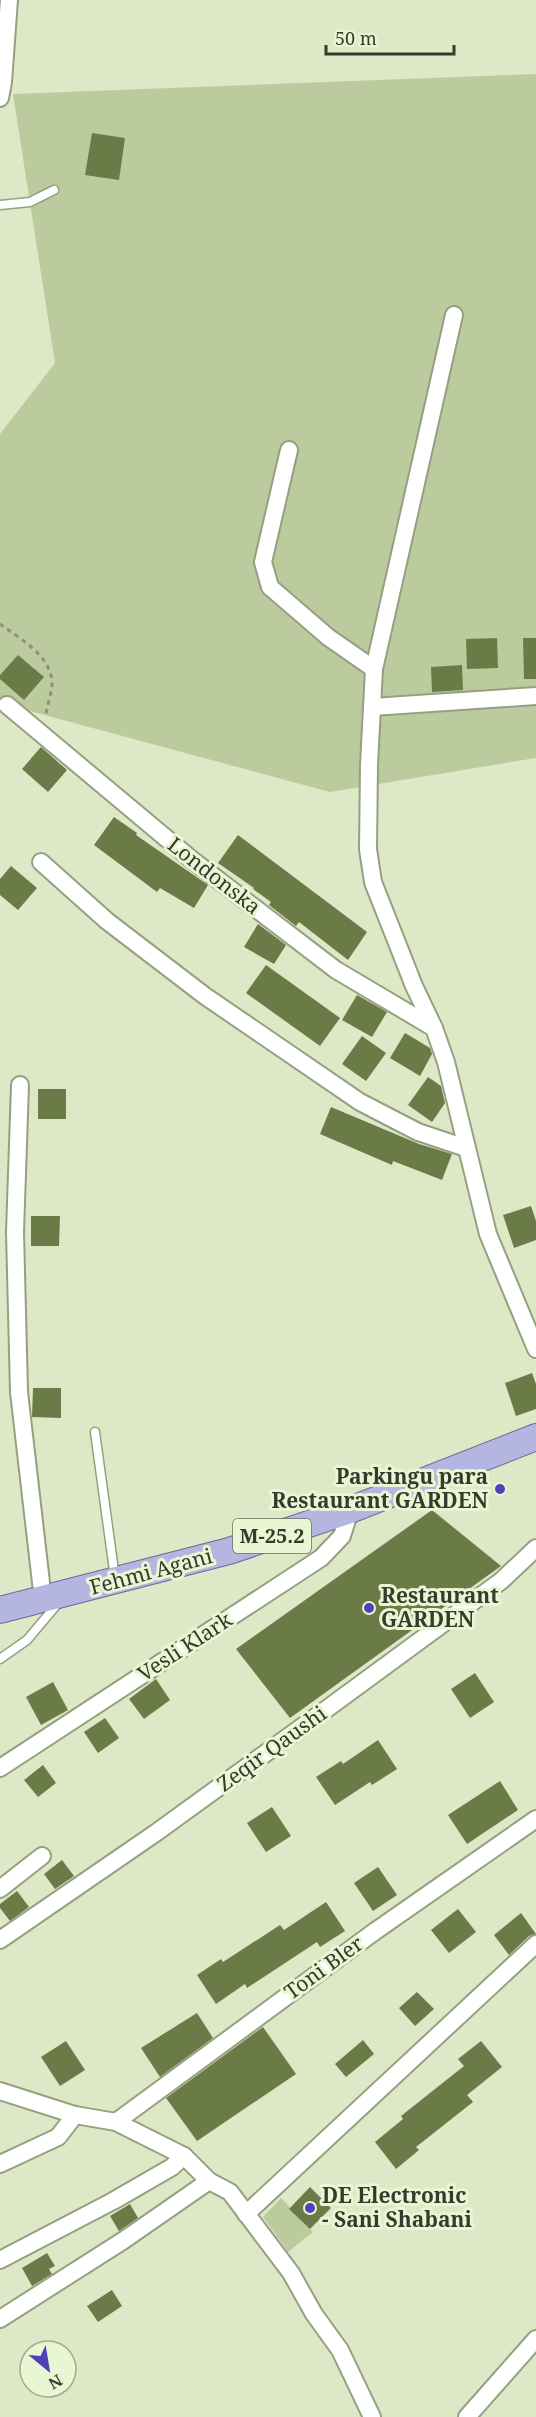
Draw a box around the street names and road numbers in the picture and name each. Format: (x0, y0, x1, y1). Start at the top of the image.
street label: Londonska (162, 830, 267, 920)
road number: M-25.2 (233, 1519, 311, 1553)
street label: Fehmi Agani (86, 1541, 215, 1601)
street label: Vesli Klark (132, 1605, 238, 1687)
street label: Zeqir Qaushi (211, 1699, 332, 1797)
street label: Toni Bler (278, 1929, 369, 2005)

